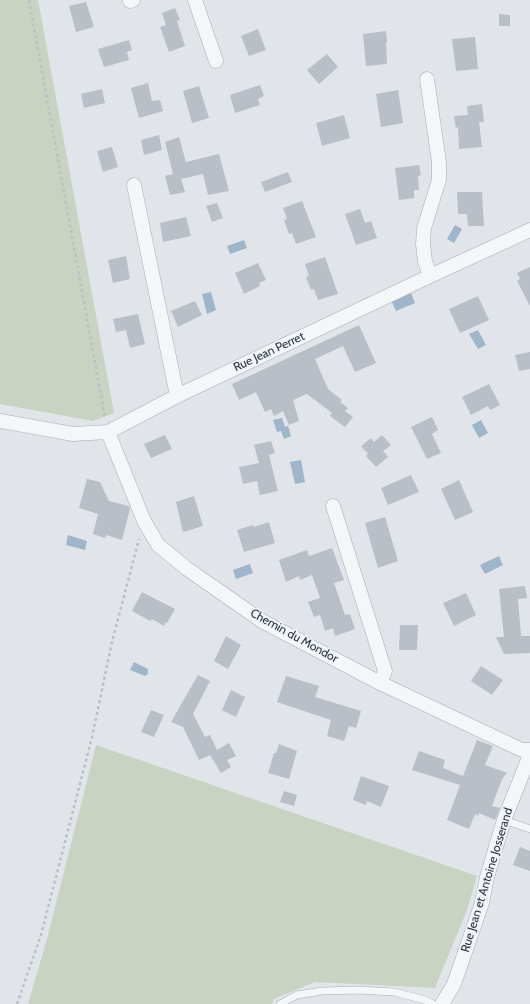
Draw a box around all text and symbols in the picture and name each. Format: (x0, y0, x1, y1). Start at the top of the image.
street label: Rue Jean Perret (231, 329, 307, 375)
street label: Chemin du Mondor (248, 606, 340, 666)
street label: Rue Jean et Antoine Josserand (458, 806, 516, 954)

